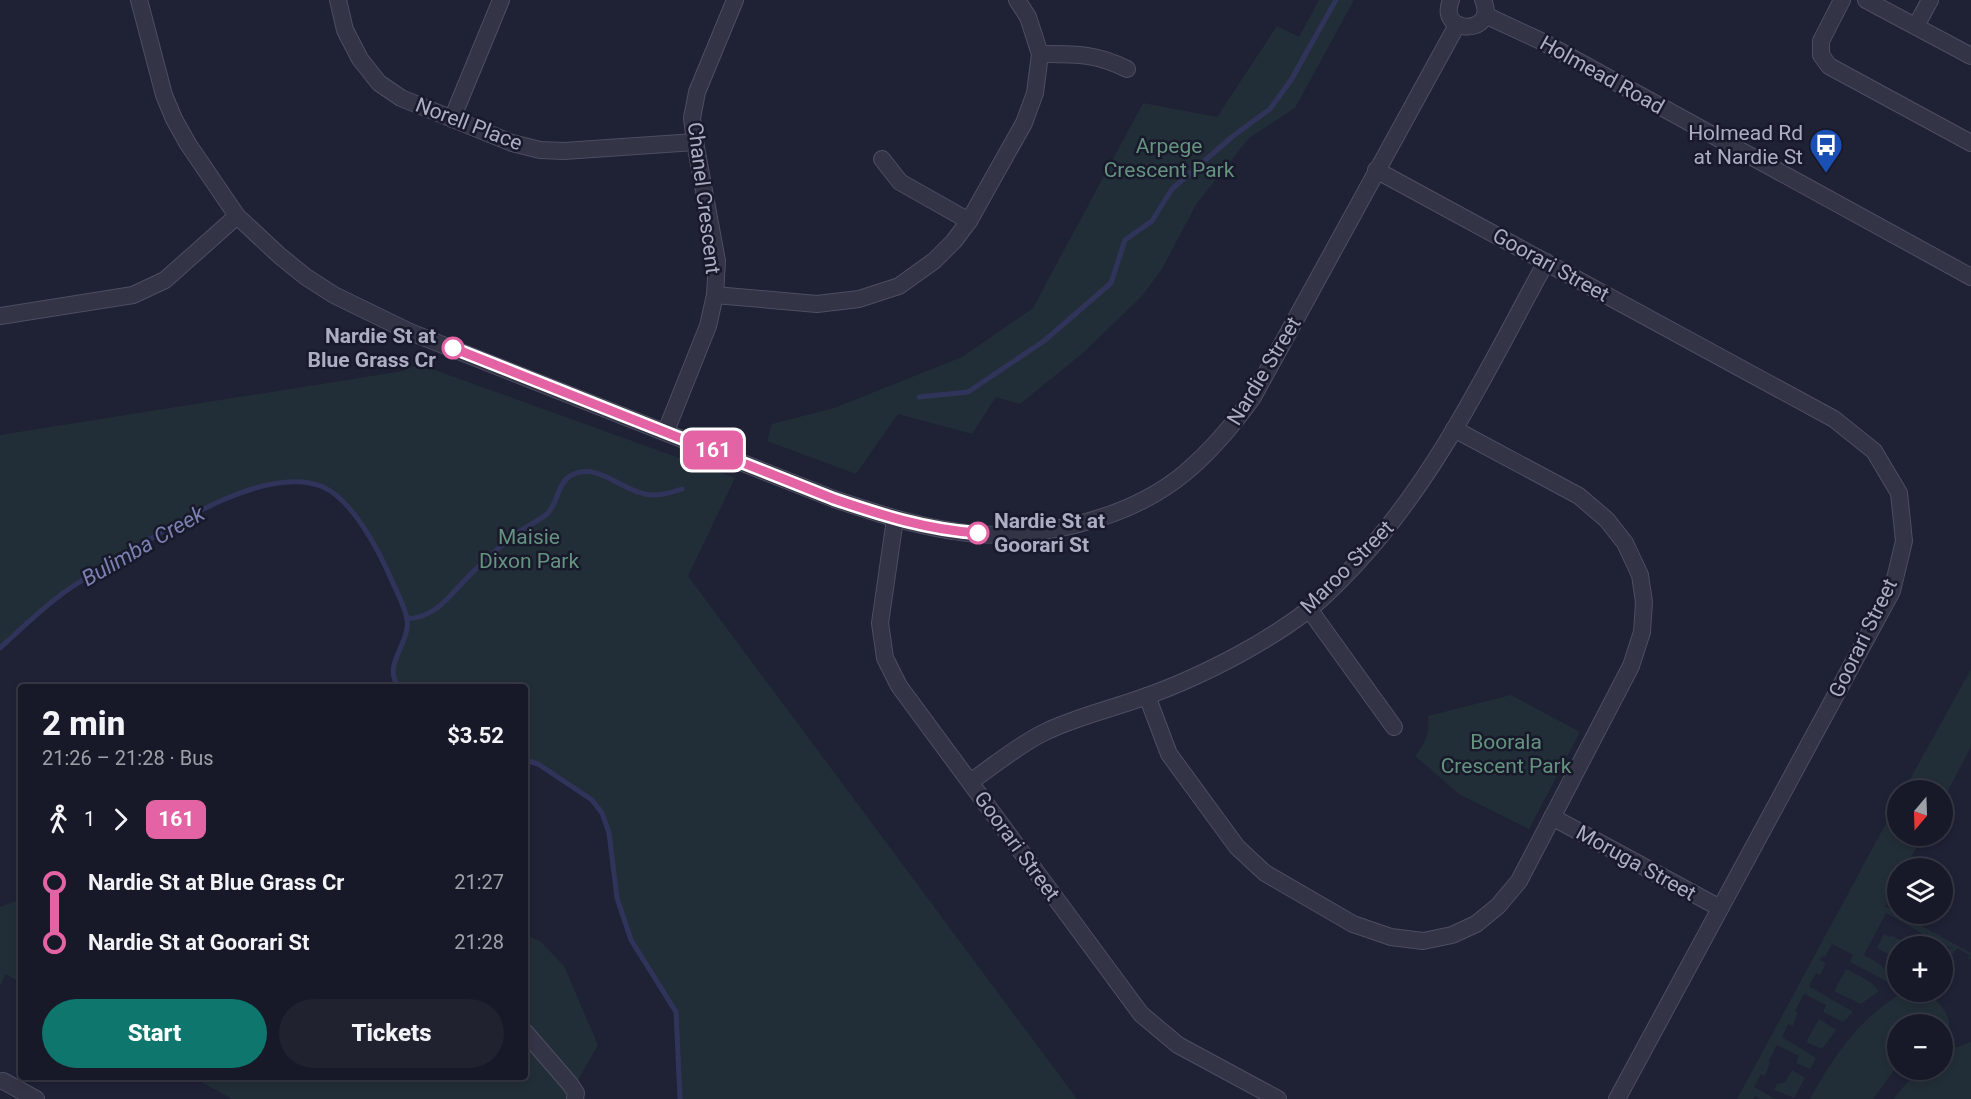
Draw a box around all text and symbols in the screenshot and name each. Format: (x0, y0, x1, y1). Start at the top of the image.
street label: Holmead Road (1536, 31, 1668, 119)
street label: Norell Place (412, 93, 526, 155)
street label: Chanel Crescent (683, 121, 725, 275)
place label: Holmead Rd at Nardie St (1688, 121, 1803, 169)
bus stop icon: Holmead Rd at Nardie St (1808, 127, 1844, 174)
park label: Arpege Crescent Park (1104, 134, 1235, 182)
street label: Goorari Street (1489, 223, 1613, 307)
street label: Nardie Street (1222, 312, 1306, 429)
place label: Nardie St at Blue Grass Cr (308, 324, 436, 372)
marker: Nardie St at Blue Grass Cr (442, 337, 464, 359)
line badge: 161 (678, 430, 748, 470)
text: 161 (695, 438, 731, 462)
water label: Bulimba Creek (77, 500, 210, 591)
place label: Nardie St at Goorari St (994, 509, 1105, 557)
street label: Maroo Street (1296, 516, 1398, 618)
marker: Nardie St at Goorari St (967, 522, 989, 544)
park label: Maisie Dixon Park (479, 525, 579, 573)
street label: Goorari Street (1824, 575, 1902, 701)
text: 2 min (42, 704, 125, 743)
text: $3.52 (447, 723, 504, 748)
park label: Boorala Crescent Park (1441, 730, 1572, 778)
text: 21:26 – 21:28 · Bus (42, 746, 214, 770)
north arrow (1887, 780, 1953, 846)
map controls (1887, 780, 1953, 1080)
street label: Goorari Street (969, 787, 1065, 905)
icon: walk (42, 803, 75, 836)
icon: forward (104, 803, 137, 836)
text: 1 (84, 807, 95, 831)
text: 161 (158, 807, 194, 831)
street label: Moruga Street (1572, 820, 1700, 906)
button: layers (1887, 858, 1953, 924)
text: Nardie St at Blue Grass Cr (88, 870, 344, 895)
text: 21:27 (454, 870, 504, 894)
text: Nardie St at Goorari St (88, 930, 310, 955)
text: 21:28 (454, 930, 504, 954)
button: + (1887, 936, 1953, 1002)
button: Start (42, 999, 267, 1068)
button: Tickets (279, 999, 504, 1068)
button: − (1887, 1014, 1953, 1080)

